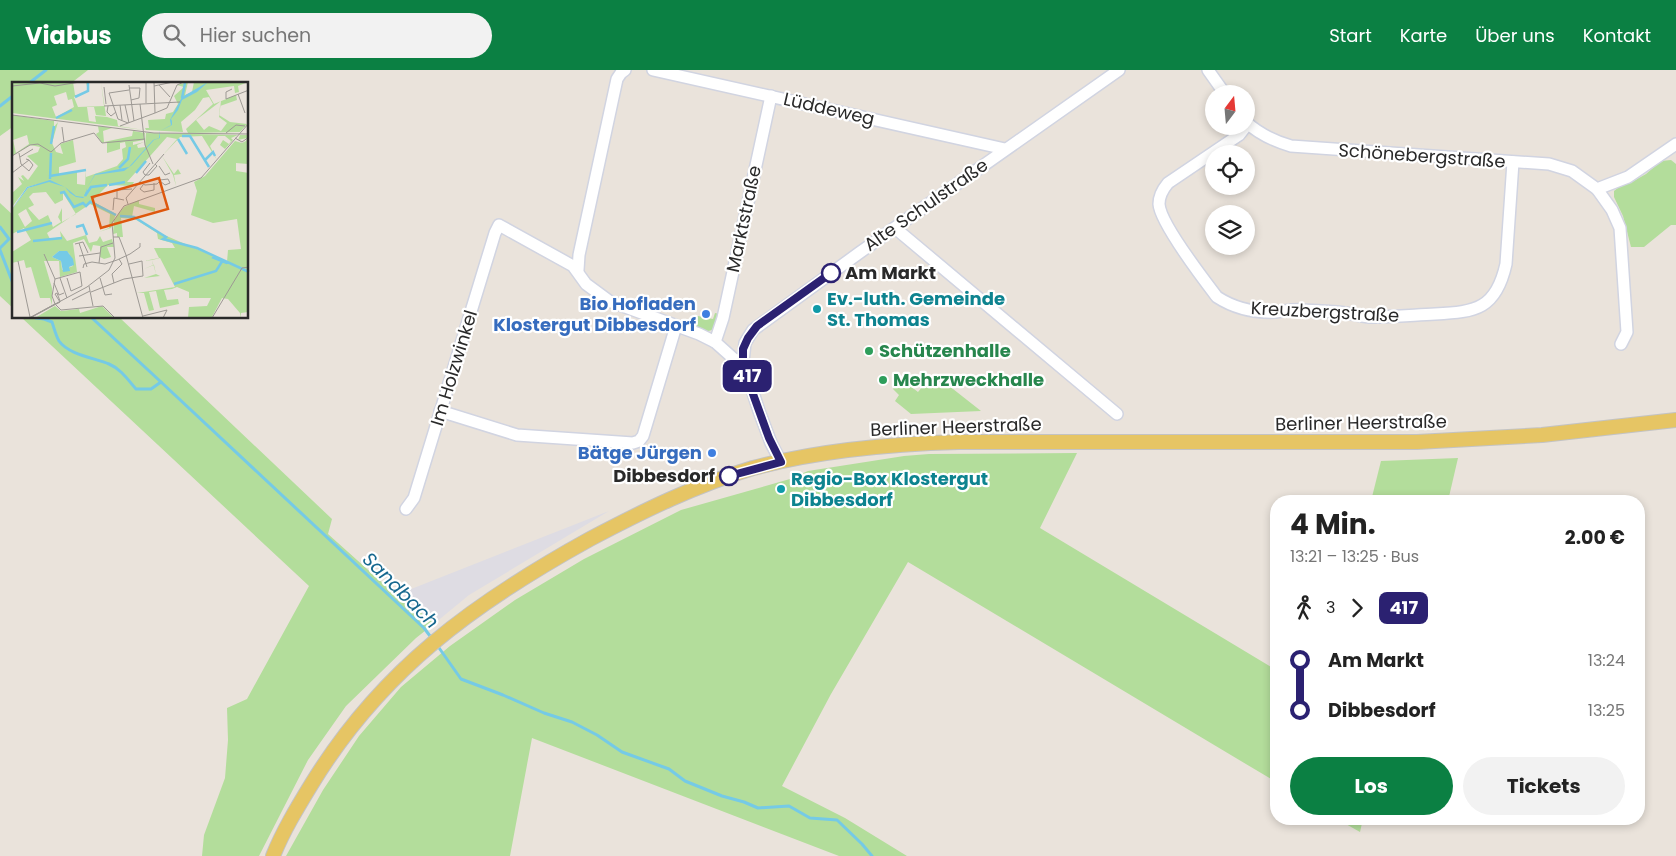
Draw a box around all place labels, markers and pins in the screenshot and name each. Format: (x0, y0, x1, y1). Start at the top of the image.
place label: Am Markt (845, 260, 936, 285)
marker: Am Markt (821, 263, 841, 283)
place label: Ev.-luth. Gemeinde St. Thomas (827, 286, 1005, 332)
place label: Bio Hofladen Klostergut Dibbesdorf (493, 291, 697, 337)
marker: Ev.-luth. Gemeinde St. Thomas (811, 303, 823, 315)
marker: Bio Hofladen Klostergut Dibbesdorf (700, 308, 712, 320)
place label: Schützenhalle (879, 338, 1011, 363)
marker: Schützenhalle (863, 345, 875, 357)
place label: Mehrzweckhalle (893, 367, 1044, 392)
marker: Mehrzweckhalle (877, 374, 889, 386)
place label: Bätge Jürgen (578, 440, 702, 465)
marker: Bätge Jürgen (706, 447, 718, 459)
place label: Dibbesdorf (613, 463, 716, 488)
marker: Dibbesdorf (719, 466, 739, 486)
place label: Regio-Box Klostergut Dibbesdorf (791, 466, 988, 512)
marker: Regio-Box Klostergut Dibbesdorf (775, 483, 787, 495)

